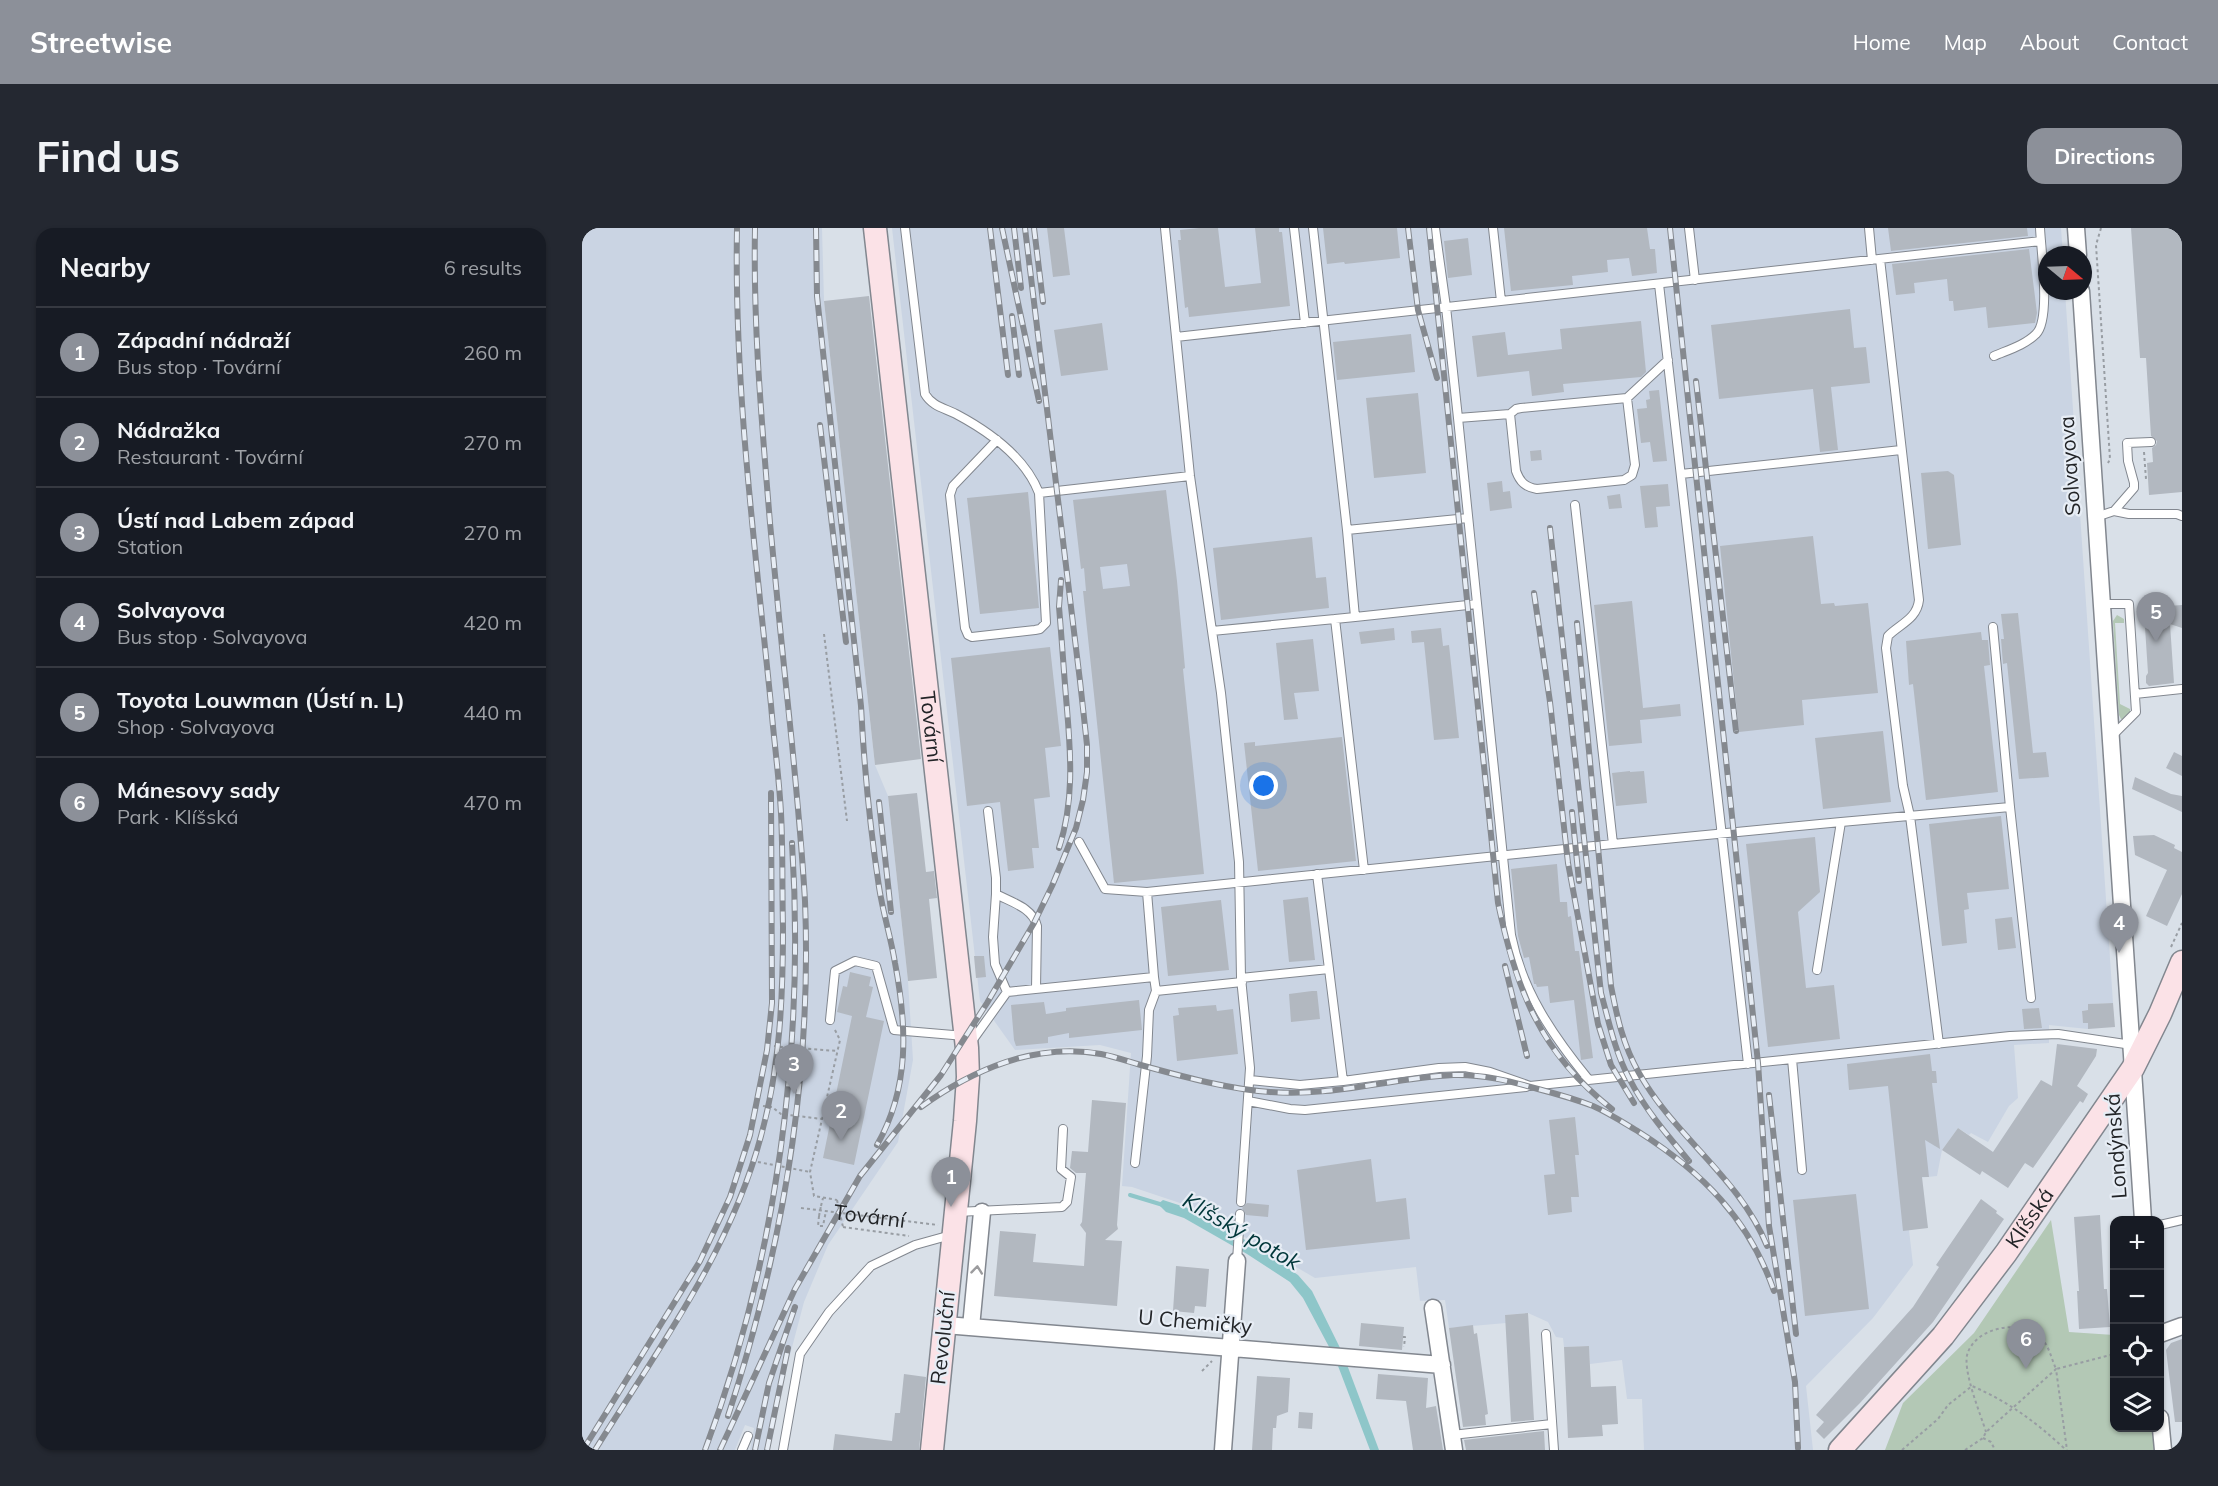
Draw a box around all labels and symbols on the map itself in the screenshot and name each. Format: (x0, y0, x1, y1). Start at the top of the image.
north arrow (2038, 246, 2092, 300)
street label: Solvayova (2053, 415, 2085, 517)
pin: 5 (2136, 592, 2176, 642)
street label: Tovární (915, 690, 949, 765)
your location (1249, 771, 1278, 800)
pin: 4 (2100, 904, 2138, 953)
pin: 3 (774, 1044, 814, 1094)
pin: 2 (822, 1092, 860, 1141)
street label: Londýnská (2098, 1093, 2132, 1200)
pin: 1 (932, 1158, 970, 1207)
street label: Klíšská (1999, 1182, 2059, 1253)
water label: Klíšský potok (1178, 1186, 1307, 1276)
street label: Tovární (832, 1198, 908, 1233)
one-way arrow (970, 1265, 983, 1274)
street label: Revoluční (924, 1289, 960, 1386)
street label: U Chemičky (1137, 1303, 1253, 1339)
pin: 6 (2006, 1320, 2046, 1369)

